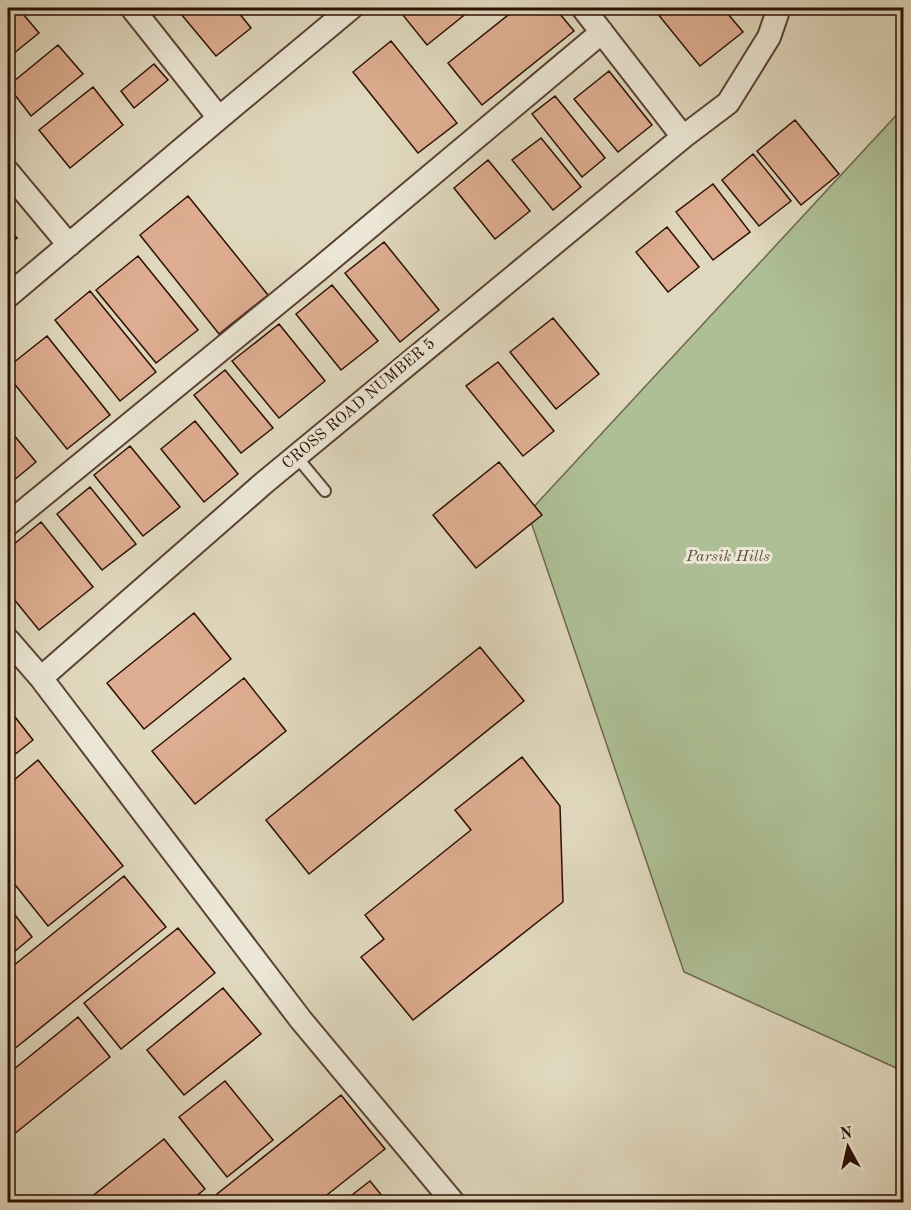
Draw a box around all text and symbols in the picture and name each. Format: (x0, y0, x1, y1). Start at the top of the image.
street label: CROSS ROAD NUMBER 5 (280, 335, 438, 473)
park label: Parsik Hills (685, 549, 770, 565)
north arrow (818, 1117, 878, 1177)
text: N (839, 1125, 854, 1143)

